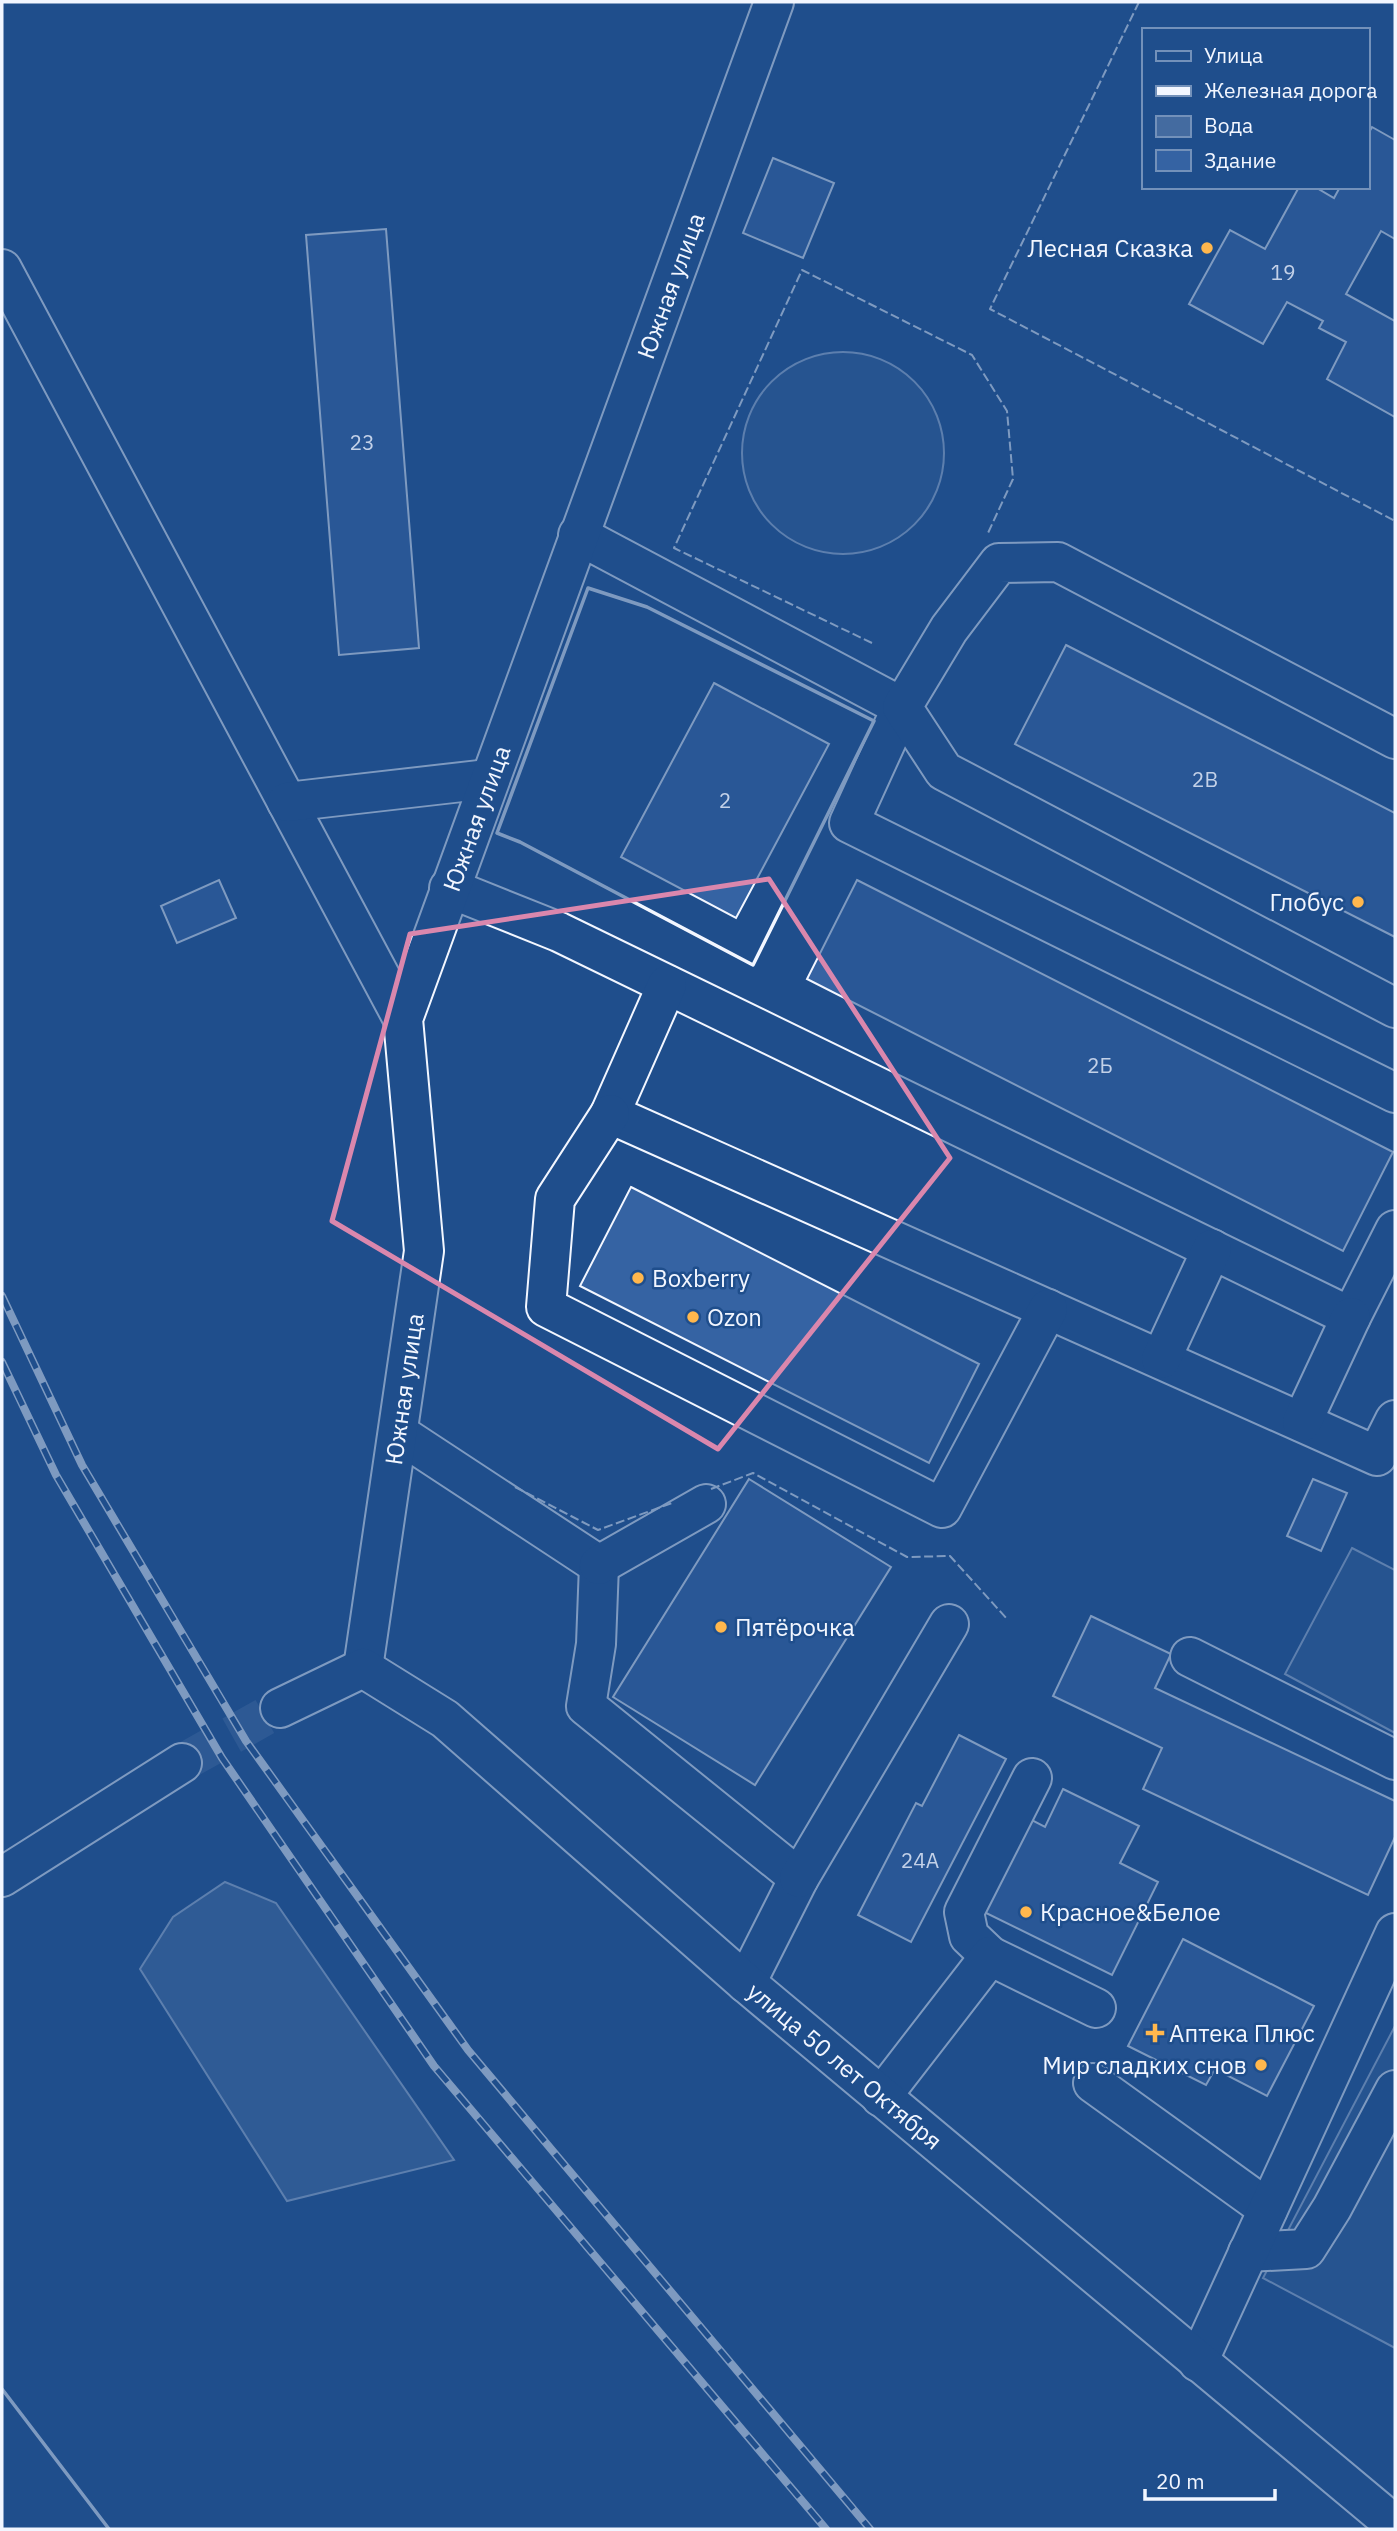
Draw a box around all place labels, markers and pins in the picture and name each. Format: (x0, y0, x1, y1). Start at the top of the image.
place label: Лесная Сказка (1027, 232, 1193, 264)
marker: Лесная Сказка (1199, 240, 1215, 256)
place label: Глобус (1270, 886, 1344, 918)
marker: Глобус (1350, 894, 1366, 910)
place label: Boxberry (652, 1262, 750, 1294)
marker: Boxberry (630, 1270, 646, 1286)
place label: Ozon (707, 1301, 762, 1333)
marker: Ozon (685, 1309, 701, 1325)
place label: Пятёрочка (735, 1611, 855, 1643)
marker: Пятёрочка (713, 1619, 729, 1635)
place label: Красное&Белое (1040, 1896, 1221, 1928)
marker: Красное&Белое (1018, 1904, 1034, 1920)
place label: Аптека Плюс (1169, 2017, 1315, 2049)
marker: Аптека Плюс (1147, 2025, 1163, 2041)
place label: Мир сладких снов (1042, 2049, 1247, 2081)
marker: Мир сладких снов (1253, 2057, 1269, 2073)

